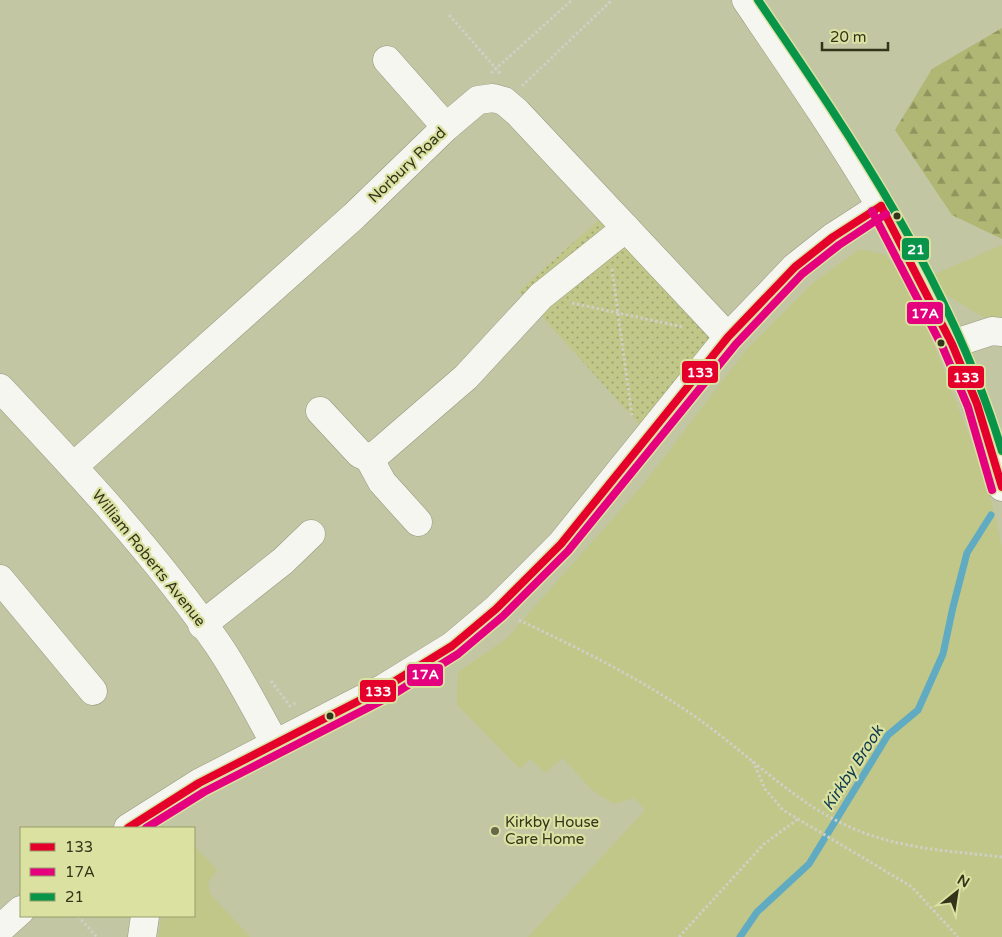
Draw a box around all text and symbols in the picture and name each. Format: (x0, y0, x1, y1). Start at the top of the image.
scale bar (822, 20, 888, 52)
text: 20 m (830, 28, 867, 46)
street label: Norbury Road (365, 124, 449, 206)
unlabelled marker (892, 211, 902, 221)
line badge: 21 (901, 237, 930, 261)
text: 21 (907, 241, 925, 258)
line badge: 17A (906, 301, 944, 325)
text: 17A (911, 305, 940, 322)
unlabelled marker (936, 338, 946, 348)
line badge: 133 (681, 360, 719, 384)
text: 133 (687, 364, 713, 381)
line badge: 133 (947, 365, 985, 389)
text: 133 (953, 369, 979, 386)
street label: William Roberts Avenue (88, 486, 210, 630)
line badge: 17A (406, 663, 444, 687)
text: 17A (411, 666, 440, 683)
line badge: 133 (359, 679, 397, 703)
text: 133 (365, 683, 391, 700)
unlabelled marker (325, 711, 335, 721)
water label: Kirkby Brook (818, 721, 889, 814)
place label: Kirkby House Care Home (505, 813, 599, 848)
marker: Kirkby House Care Home (489, 825, 501, 837)
legend (20, 827, 195, 917)
text: 133 (65, 838, 93, 856)
text: 17A (65, 863, 95, 881)
north arrow (932, 867, 982, 917)
text: N (954, 871, 972, 891)
text: 21 (65, 888, 84, 906)

